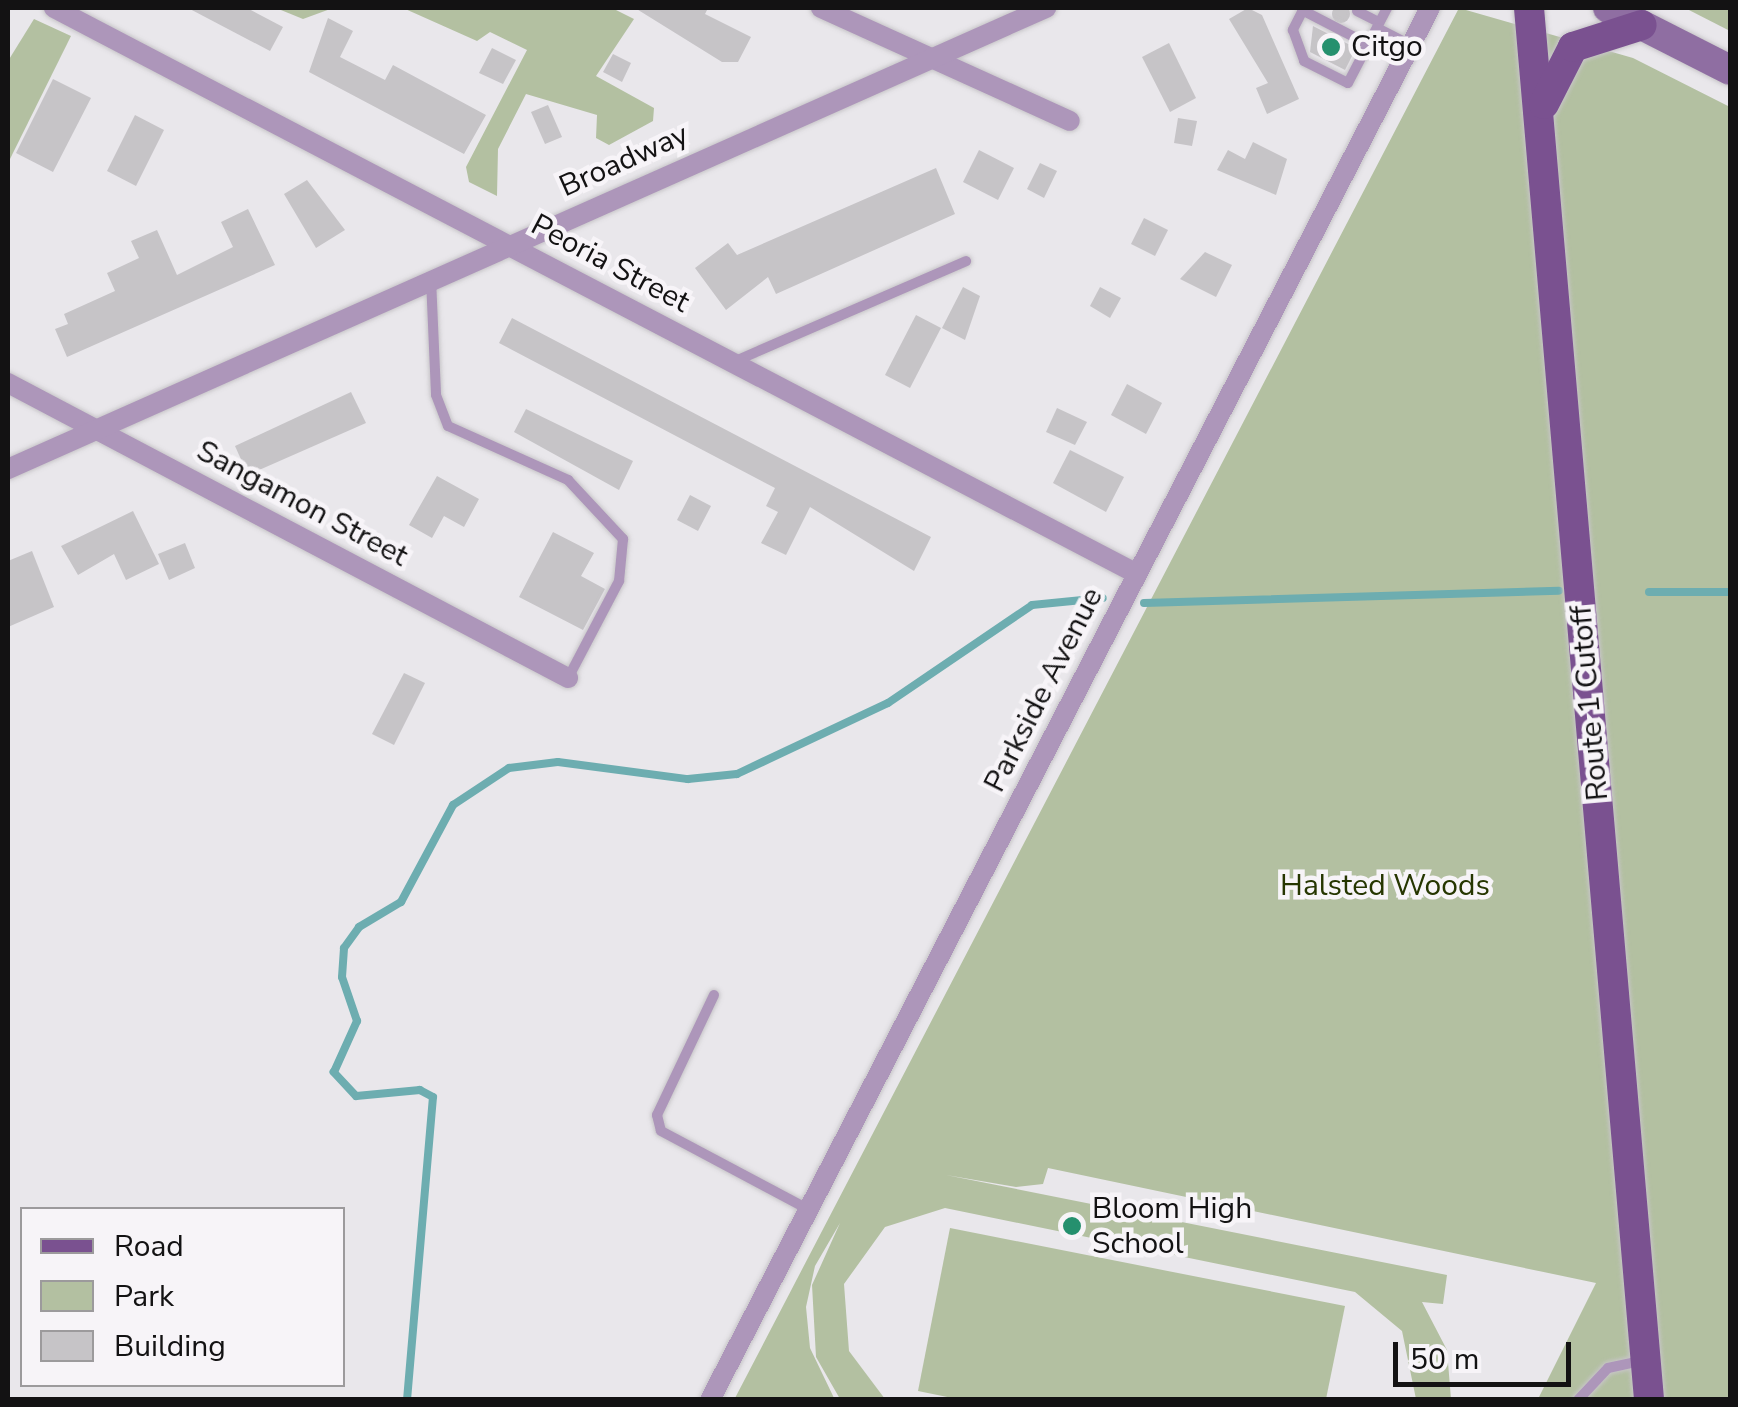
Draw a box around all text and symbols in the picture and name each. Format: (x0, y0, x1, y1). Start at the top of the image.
place label: Citgo (1351, 29, 1423, 65)
marker: Citgo (1320, 36, 1342, 58)
street label: Broadway (554, 117, 694, 205)
street label: Peoria Street (525, 207, 695, 321)
street label: Sangamon Street (190, 433, 414, 575)
street label: Parkside Avenue (977, 582, 1111, 798)
street label: Route 1 Cutoff (1564, 604, 1616, 802)
park label: Halsted Woods (1280, 868, 1490, 904)
place label: Bloom High School (1092, 1191, 1252, 1262)
legend (20, 1207, 345, 1387)
marker: Bloom High School (1061, 1215, 1083, 1237)
text: Road (114, 1226, 184, 1267)
text: Park (114, 1276, 174, 1317)
scale bar (1398, 1322, 1576, 1384)
text: Building (114, 1326, 226, 1367)
text: 50 m (1410, 1339, 1479, 1380)

